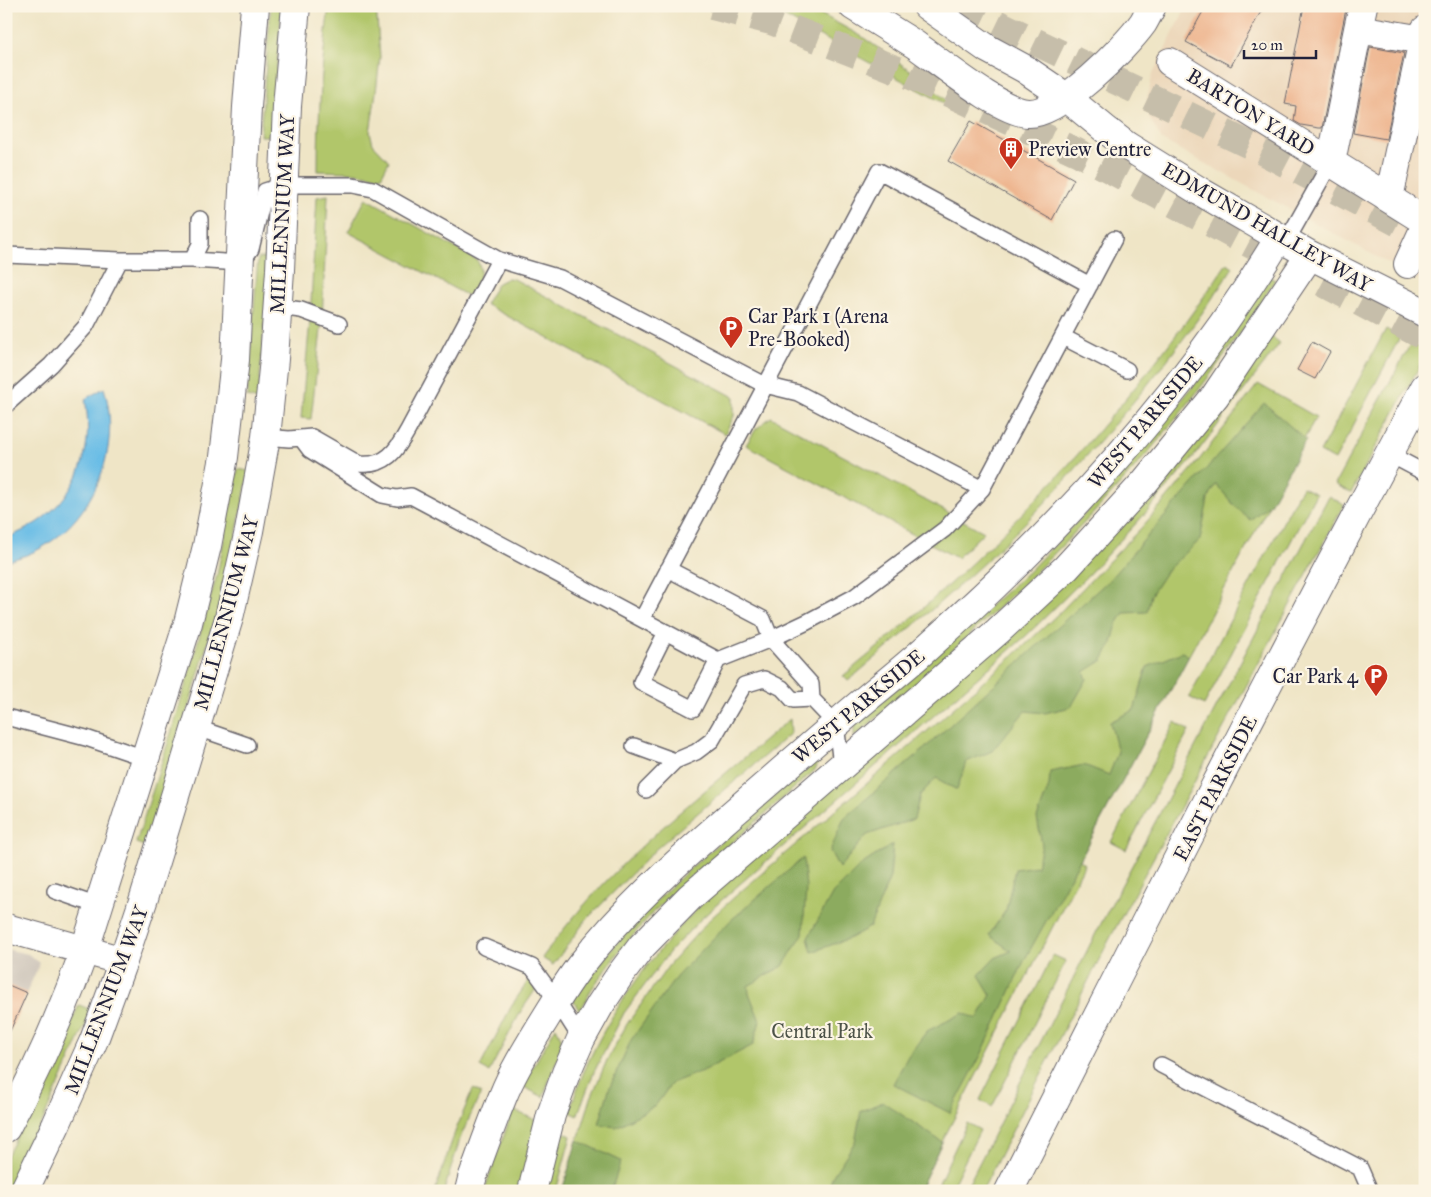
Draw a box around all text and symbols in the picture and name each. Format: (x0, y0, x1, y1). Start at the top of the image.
scale bar (1244, 28, 1316, 60)
text: 20 m (1251, 36, 1283, 54)
street label: BARTON YARD (1183, 63, 1319, 161)
street label: MILLENNIUM WAY (265, 112, 299, 315)
building icon: Preview Centre (998, 136, 1024, 170)
place label: Preview Centre (1028, 137, 1151, 161)
street label: EDMUND HALLEY WAY (1158, 157, 1377, 298)
place label: Car Park 1 (Arena Pre-Booked) (748, 304, 889, 352)
parking icon: Car Park 1 (Arena Pre-Booked) (718, 315, 744, 349)
street label: WEST PARKSIDE (1083, 351, 1207, 493)
street label: MILLENNIUM WAY (189, 512, 264, 713)
street label: WEST PARKSIDE (787, 644, 929, 768)
parking icon: Car Park 4 (1363, 663, 1389, 697)
place label: Car Park 4 (1273, 664, 1359, 688)
street label: EAST PARKSIDE (1168, 711, 1262, 865)
street label: MILLENNIUM WAY (59, 901, 154, 1098)
park label: Central Park (771, 1019, 874, 1043)

